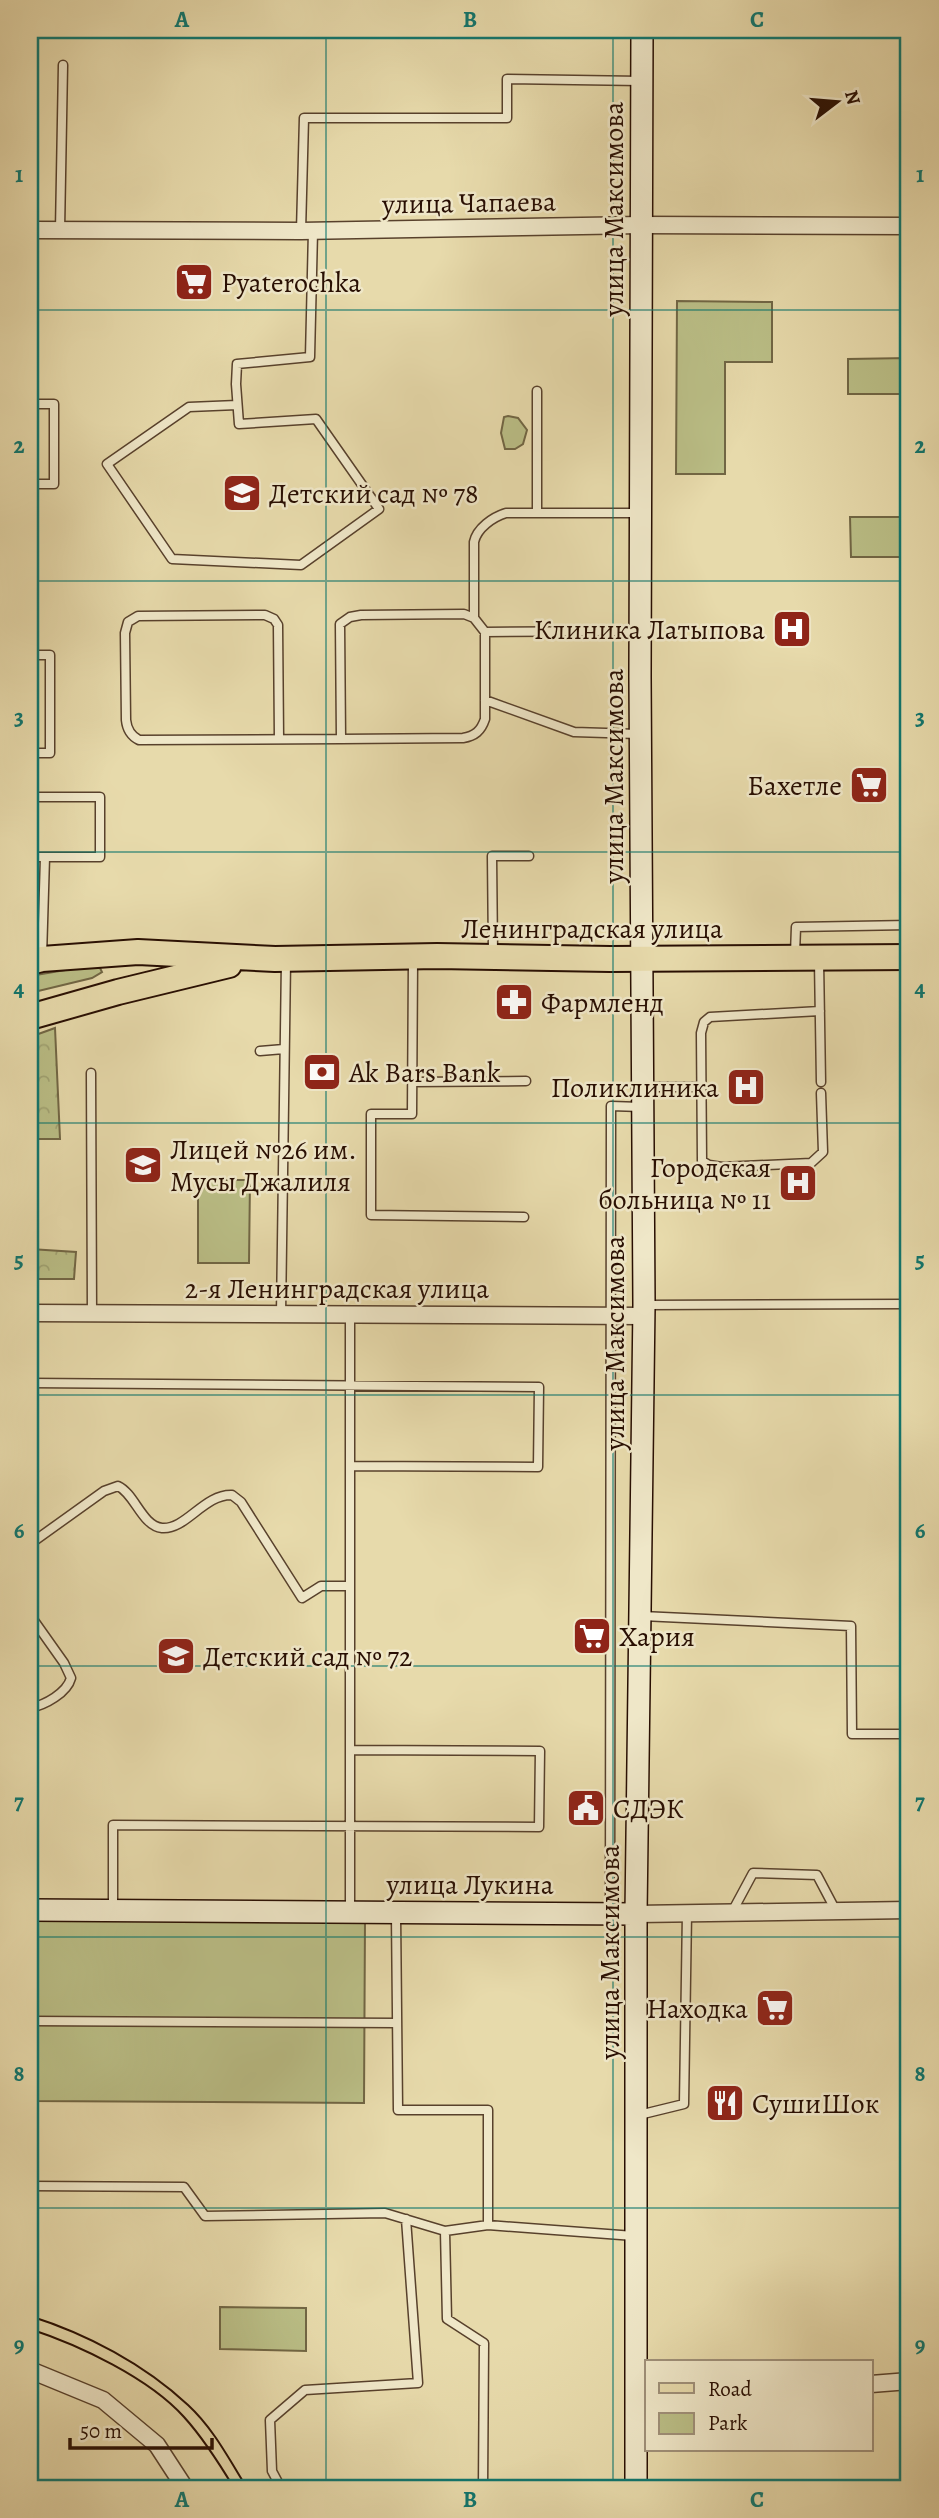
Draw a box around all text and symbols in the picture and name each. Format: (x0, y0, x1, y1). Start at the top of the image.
text: A (174, 4, 190, 35)
text: B (463, 4, 477, 35)
text: C (750, 4, 764, 35)
north arrow (802, 66, 872, 136)
text: N (838, 87, 867, 108)
street label: улица Максимова (595, 101, 633, 318)
text: 1 (15, 159, 23, 190)
text: 1 (916, 159, 924, 190)
street label: улица Чапаева (381, 182, 556, 224)
supermarket icon: Pyaterochka (173, 261, 215, 303)
place label: Pyaterochka (221, 264, 361, 302)
text: 2 (13, 430, 25, 461)
text: 2 (914, 430, 926, 461)
school or university icon: Детский сад № 78 (221, 472, 263, 514)
place label: Детский сад № 78 (269, 475, 479, 513)
hospital icon: Клиника Латыпова (771, 608, 813, 650)
place label: Клиника Латыпова (534, 611, 765, 649)
street label: улица Максимова (595, 668, 633, 885)
text: 3 (14, 702, 24, 733)
text: 3 (915, 702, 925, 733)
supermarket icon: Бахетле (848, 764, 890, 806)
place label: Бахетле (747, 767, 842, 805)
street label: Ленинградская улица (461, 910, 723, 948)
text: 4 (14, 973, 25, 1004)
text: 4 (915, 973, 926, 1004)
pharmacy icon: Фармленд (493, 981, 535, 1023)
place label: Фармленд (541, 984, 664, 1022)
bank icon: Ak Bars Bank (301, 1051, 343, 1093)
place label: Ak Bars Bank (348, 1054, 501, 1092)
hospital icon: Поликлиника (725, 1066, 767, 1108)
place label: Поликлиника (551, 1069, 719, 1107)
place label: Лицей №26 им. Мусы Джалиля (170, 1131, 357, 1201)
school or university icon: Лицей №26 им. Мусы Джалиля (122, 1144, 164, 1186)
place label: Городская больница № 11 (598, 1149, 771, 1219)
hospital icon: Городская больница № 11 (777, 1162, 819, 1204)
street label: улица Максимова (596, 1235, 634, 1452)
text: 5 (14, 1244, 24, 1275)
text: 5 (915, 1244, 925, 1275)
street label: 2-я Ленинградская улица (185, 1270, 489, 1308)
text: 6 (14, 1515, 25, 1546)
text: 6 (915, 1515, 926, 1546)
supermarket icon: Хария (571, 1615, 613, 1657)
place label: Хария (619, 1618, 695, 1656)
school or university icon: Детский сад № 72 (155, 1635, 197, 1677)
place label: Детский сад № 72 (203, 1638, 412, 1676)
text: 7 (14, 1786, 24, 1817)
text: 7 (915, 1786, 925, 1817)
public building icon: СДЭК (565, 1787, 607, 1829)
place label: СДЭК (613, 1790, 684, 1828)
street label: улица Максимова (591, 1844, 629, 2061)
street label: улица Лукина (385, 1866, 554, 1904)
supermarket icon: Находка (754, 1987, 796, 2029)
place label: Находка (647, 1990, 748, 2028)
text: 8 (13, 2058, 25, 2089)
text: 8 (914, 2058, 926, 2089)
restaurant icon: СушиШок (704, 2082, 746, 2124)
place label: СушиШок (752, 2085, 879, 2123)
text: 9 (14, 2329, 24, 2360)
text: 9 (915, 2329, 925, 2360)
legend (645, 2360, 872, 2452)
text: Road (708, 2375, 752, 2403)
scale bar (70, 2406, 212, 2450)
text: Park (708, 2409, 748, 2437)
text: 50 m (80, 2417, 122, 2445)
text: A (174, 2484, 190, 2515)
text: B (463, 2484, 477, 2515)
text: C (750, 2484, 764, 2515)

